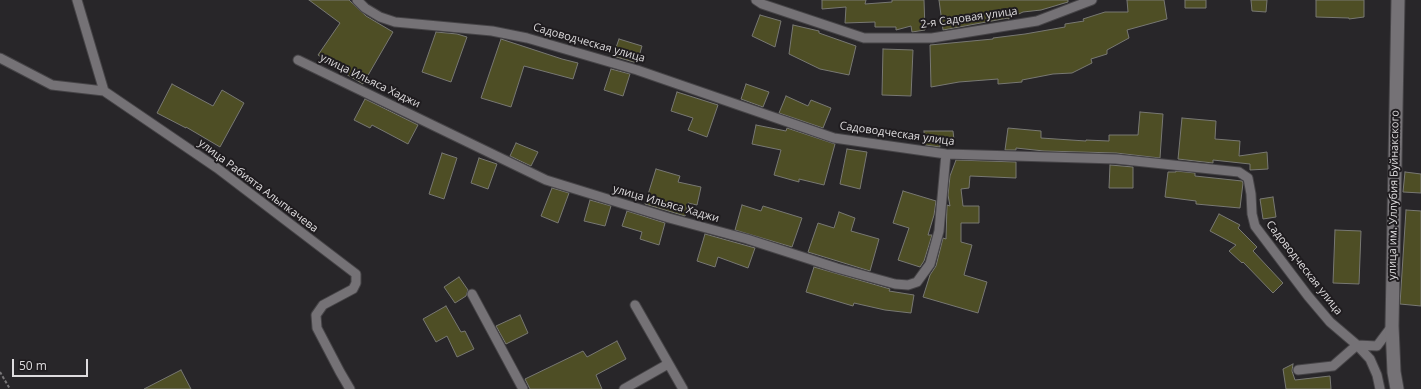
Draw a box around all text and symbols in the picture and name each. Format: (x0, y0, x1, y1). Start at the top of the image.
street label: 2-я Садовая улица (920, 5, 1018, 31)
street label: Садоводческая улица (531, 21, 647, 65)
street label: улица Ильяса Хаджи (318, 51, 422, 111)
street label: улица им. Уллубия Буйнакского (1386, 110, 1402, 280)
street label: Садоводческая улица (839, 119, 955, 149)
street label: улица Рабията Алыпкачева (195, 137, 321, 235)
street label: улица Ильяса Хаджи (611, 182, 721, 226)
street label: Садоводческая улица (1263, 218, 1345, 318)
scale bar (14, 351, 90, 377)
text: 50 m (19, 357, 47, 374)

